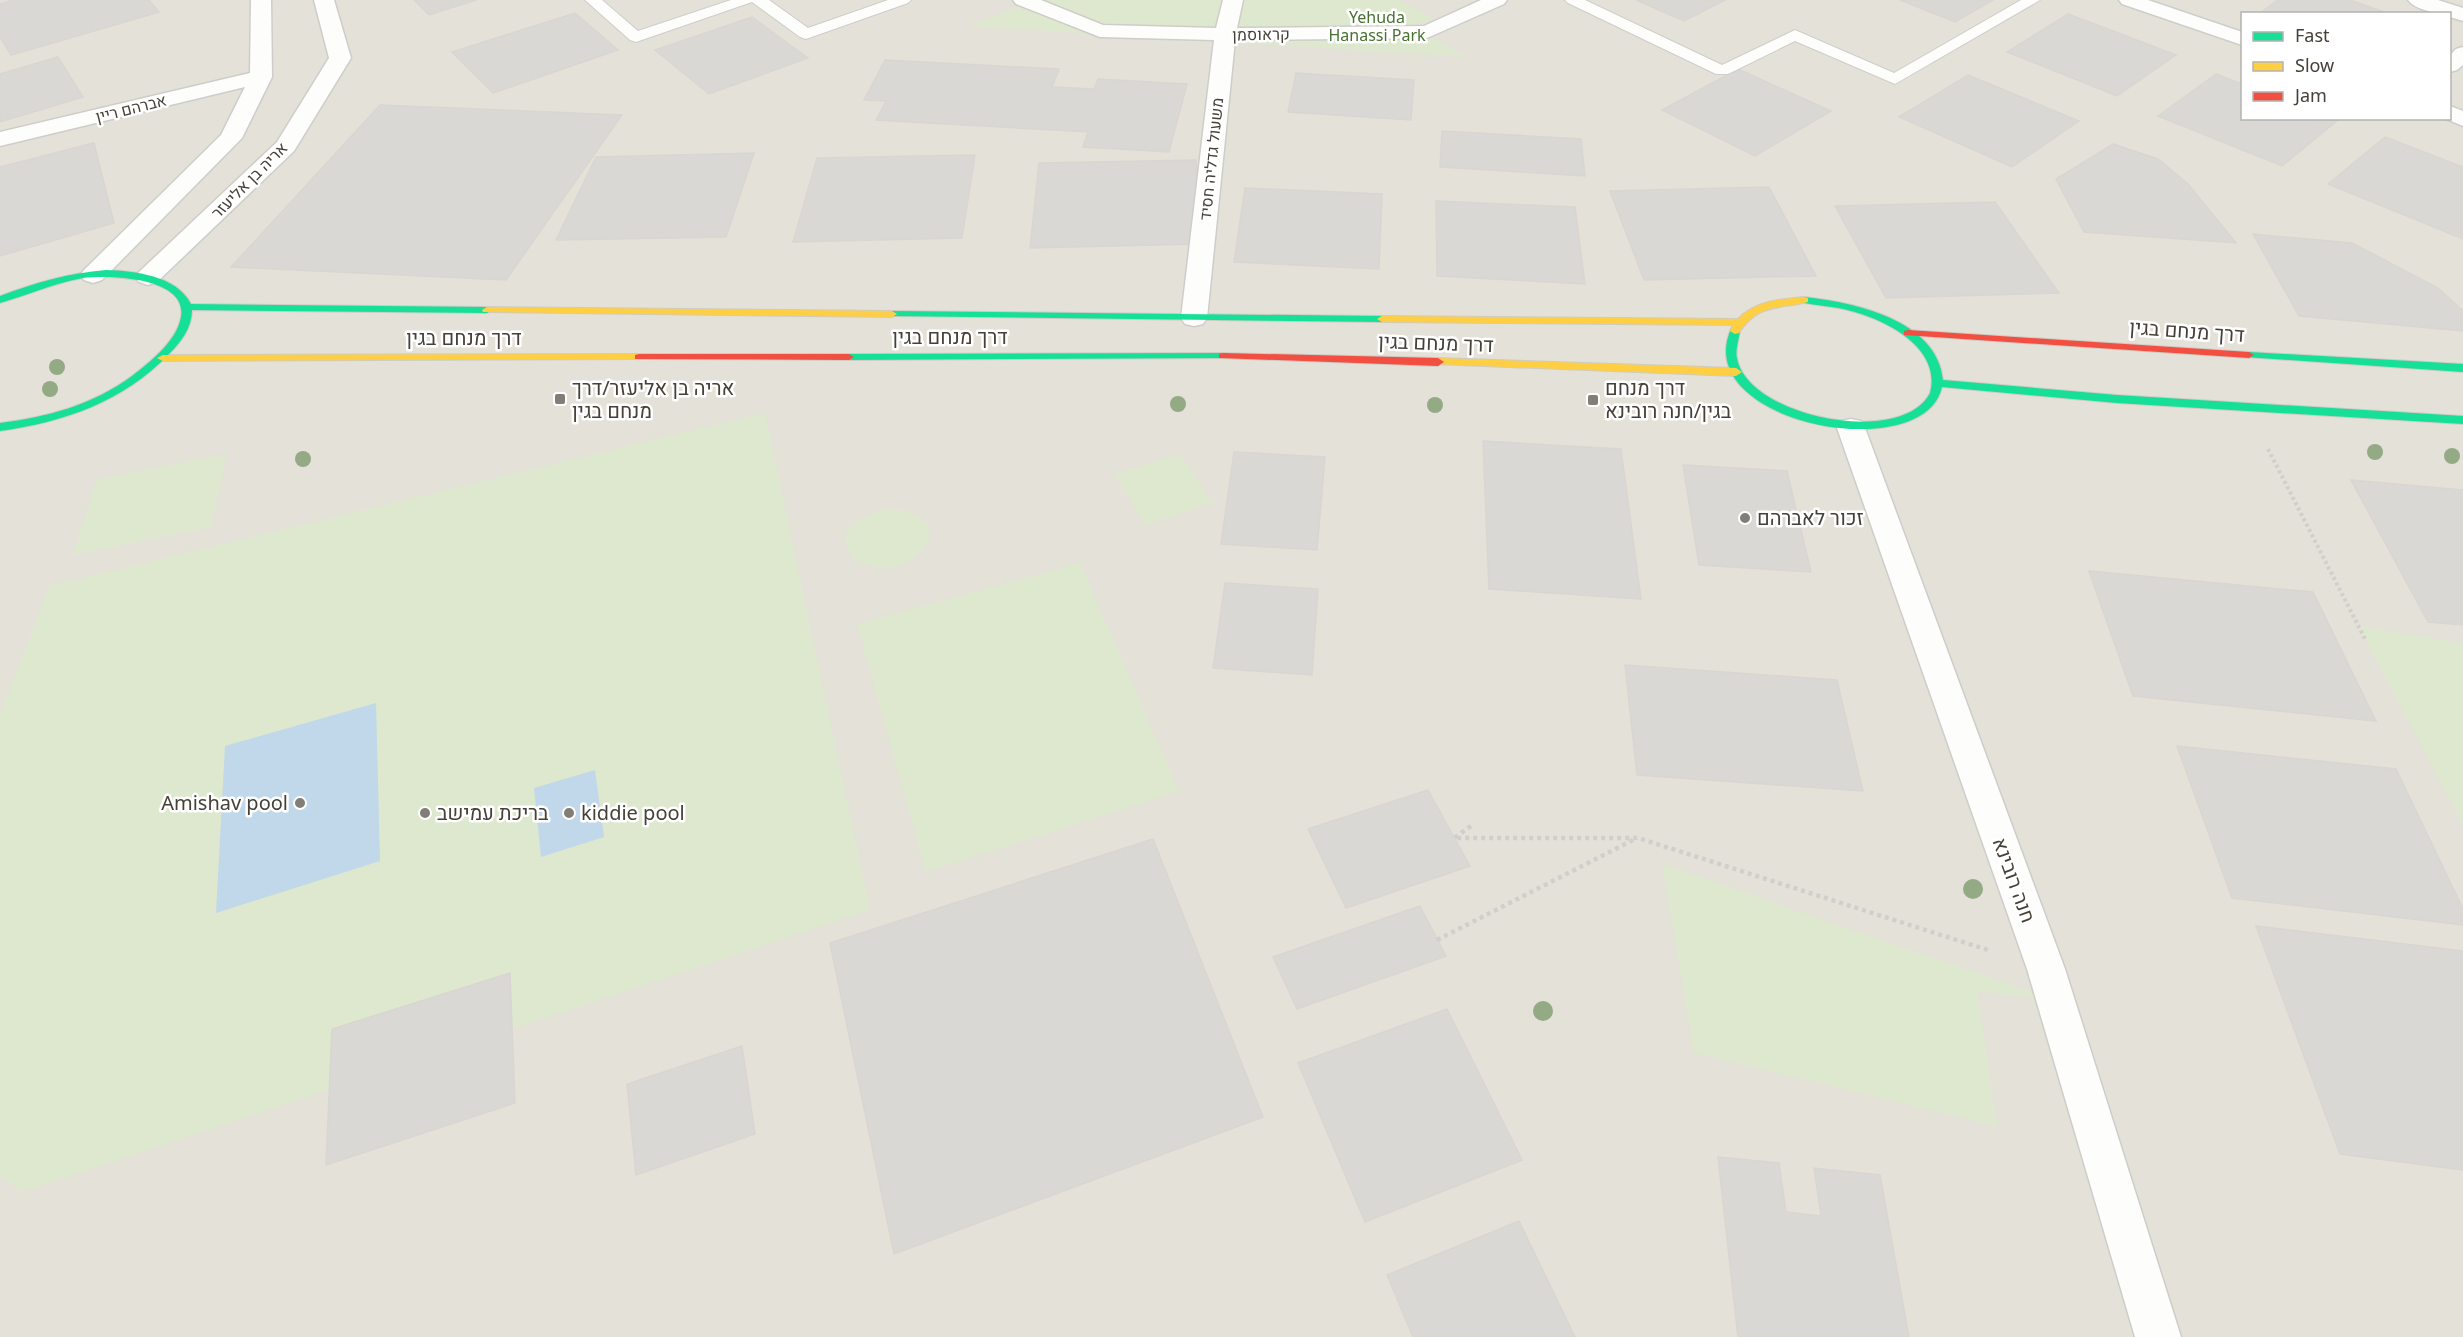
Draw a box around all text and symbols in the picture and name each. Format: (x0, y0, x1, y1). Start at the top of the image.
park label: Yehuda Hanassi Park (1328, 6, 1426, 46)
legend (2241, 12, 2451, 120)
street label: קראוסמן (1232, 22, 1290, 46)
text: Fast (2295, 23, 2330, 47)
text: Slow (2295, 53, 2334, 77)
text: Jam (2293, 83, 2327, 107)
street label: אברהם ריין (93, 89, 169, 127)
street label: משעול גדליה חסיד (1194, 96, 1228, 222)
street label: אריה בן אליעזר (206, 137, 292, 223)
street label: דרך מנחם בגין (2129, 313, 2246, 348)
street label: דרך מנחם בגין (892, 323, 1008, 350)
street label: דרך מנחם בגין (406, 324, 522, 351)
street label: דרך מנחם בגין (1378, 327, 1494, 358)
place label: אריה בן אליעזר/דרך מנחם בגין (572, 374, 734, 424)
place label: דרך מנחם בגין/חנה רובינא (1605, 374, 1732, 424)
marker: אריה בן אליעזר/דרך מנחם בגין (553, 392, 567, 406)
marker: דרך מנחם בגין/חנה רובינא (1586, 393, 1600, 407)
place label: זכור לאברהם (1757, 504, 1864, 531)
marker: זכור לאברהם (1738, 511, 1752, 525)
place label: Amishav pool (161, 789, 288, 816)
marker: Amishav pool (293, 796, 307, 810)
place label: בריכת עמישב (437, 799, 549, 826)
place label: kiddie pool (581, 799, 685, 826)
marker: בריכת עמישב (418, 806, 432, 820)
marker: kiddie pool (562, 806, 576, 820)
street label: חנה רובינא (1987, 834, 2042, 926)

